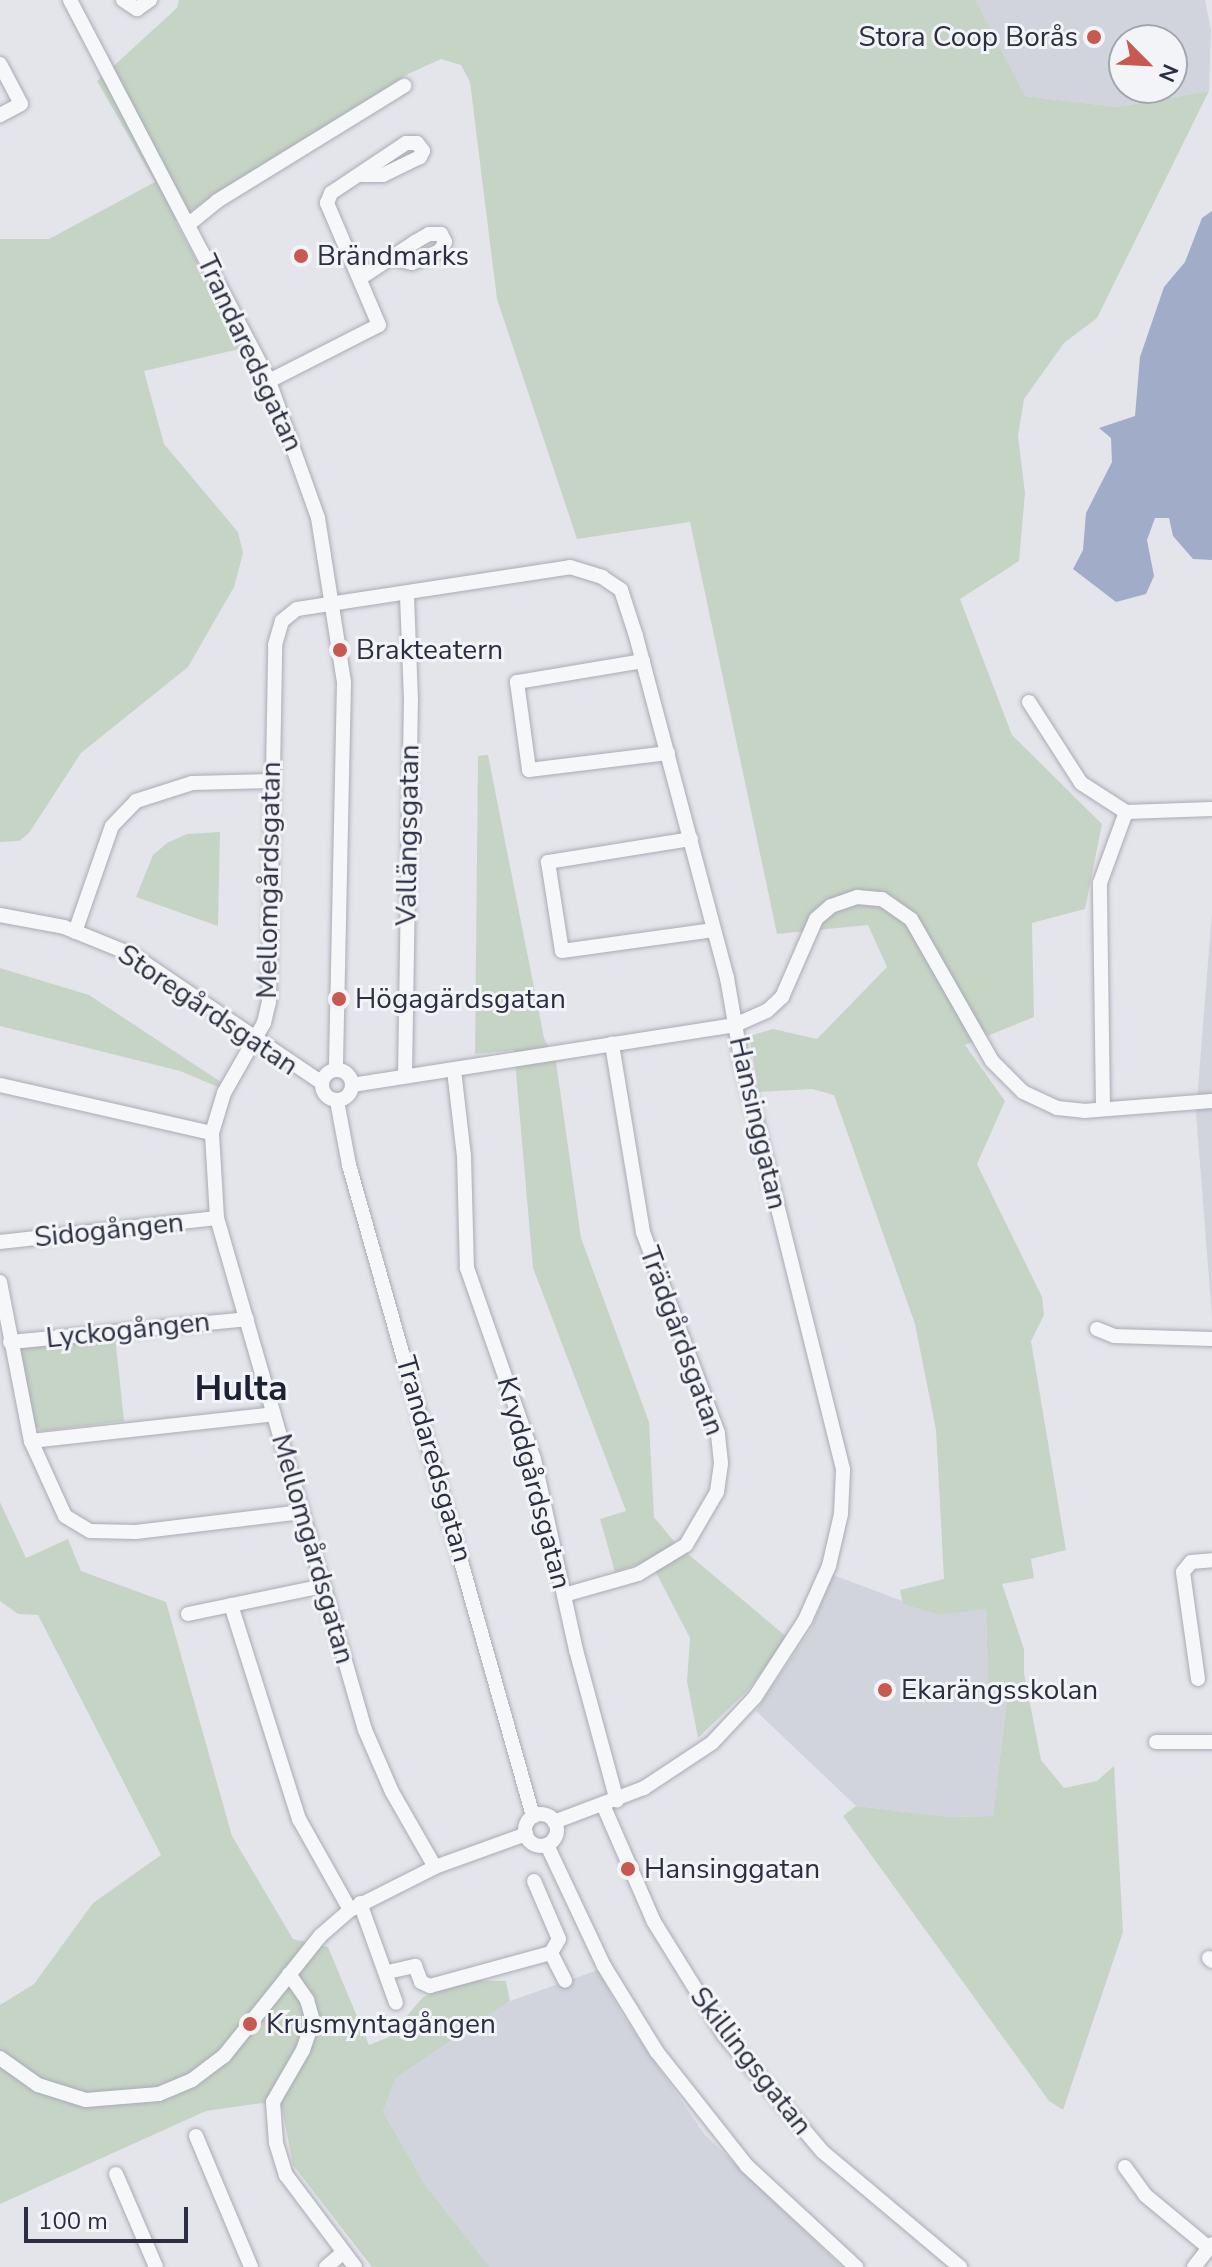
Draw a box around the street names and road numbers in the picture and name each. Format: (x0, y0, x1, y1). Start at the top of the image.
street label: Trandaredsgatan (190, 249, 310, 457)
street label: Vallängsgatan (390, 744, 426, 926)
street label: Mellomgårdsgatan (250, 761, 288, 999)
street label: Storegårdsgatan (112, 937, 304, 1083)
street label: Hansinggatan (722, 1033, 794, 1213)
street label: Sidogången (33, 1205, 185, 1255)
street label: Trädgårdsgatan (632, 1242, 732, 1440)
street label: Lyckogången (44, 1305, 212, 1355)
street label: Trandaredsgatan (389, 1352, 479, 1566)
street label: Kryddgårdsgatan (490, 1373, 578, 1593)
street label: Mellomgårdsgatan (264, 1430, 362, 1668)
street label: Skillingsgatan (683, 1980, 819, 2142)

